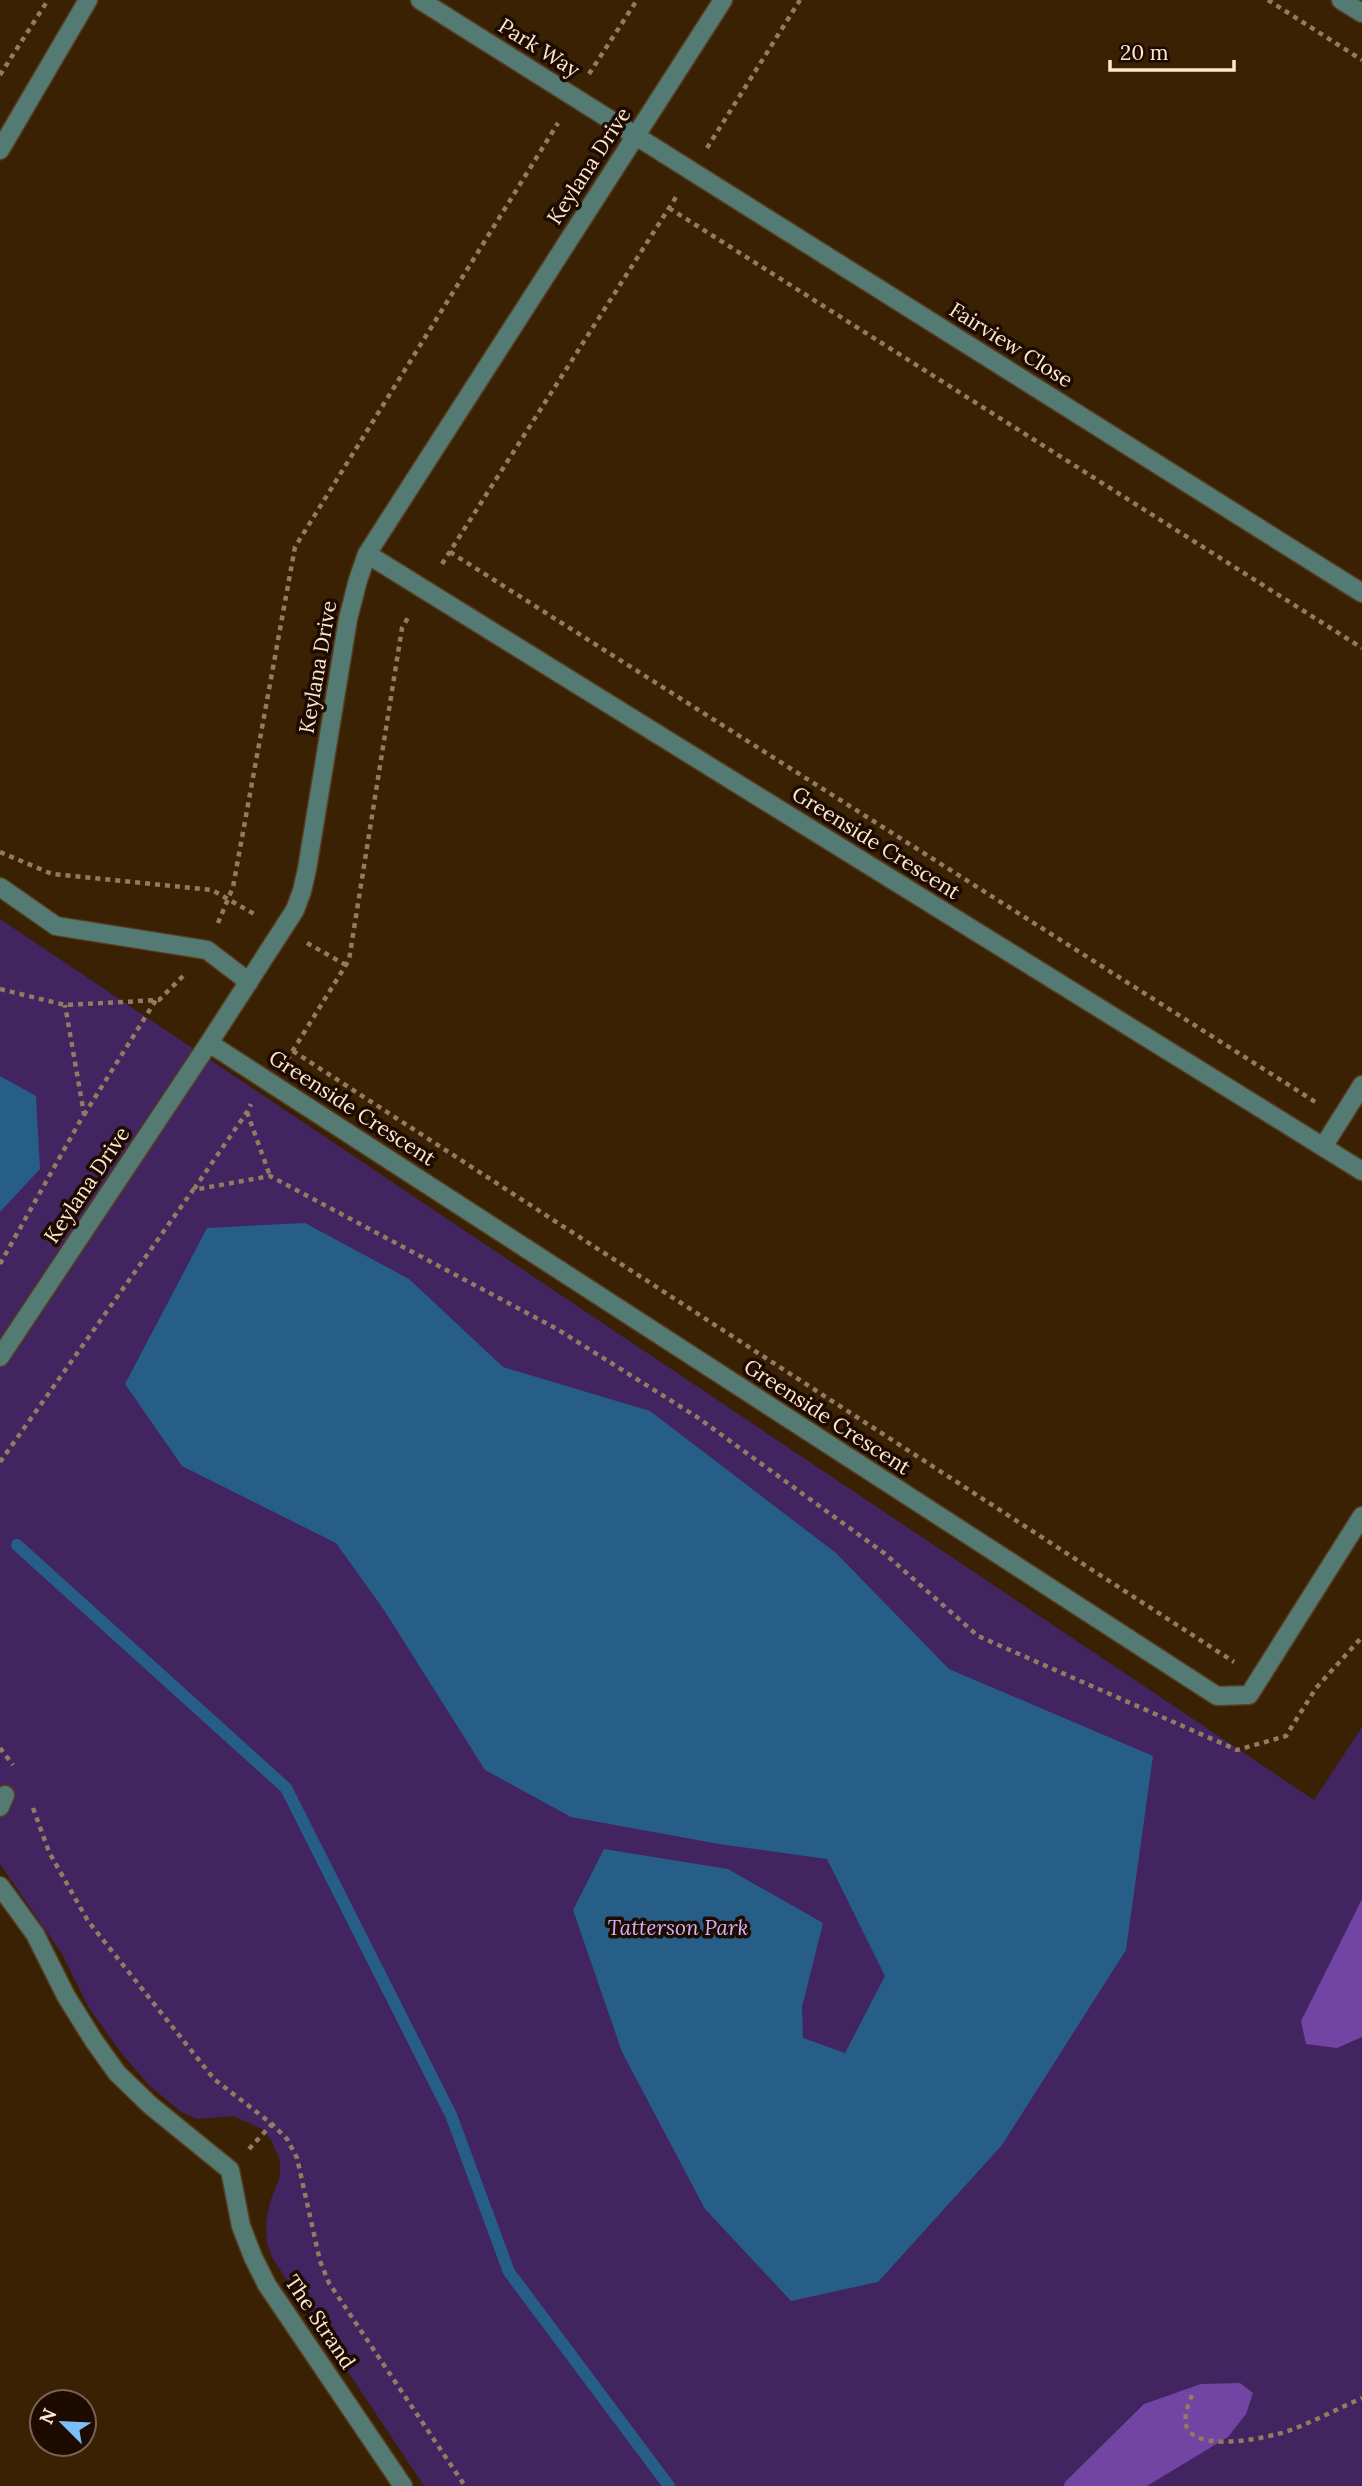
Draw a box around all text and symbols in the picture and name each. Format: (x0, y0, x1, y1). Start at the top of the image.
street label: Park Way (494, 12, 585, 83)
scale bar (1110, 28, 1234, 72)
text: 20 m (1120, 39, 1169, 66)
street label: Keylana Drive (541, 102, 637, 229)
street label: Fairview Close (945, 296, 1078, 393)
street label: Keylana Drive (293, 598, 342, 735)
street label: Greenside Crescent (787, 780, 966, 906)
street label: Greenside Crescent (264, 1044, 441, 1172)
street label: Keylana Drive (38, 1121, 135, 1248)
street label: Greenside Crescent (739, 1353, 916, 1481)
park label: Tatterson Park (608, 1914, 748, 1941)
street label: The Strand (279, 2269, 362, 2374)
north arrow (28, 2388, 98, 2458)
text: N (34, 2404, 62, 2428)

